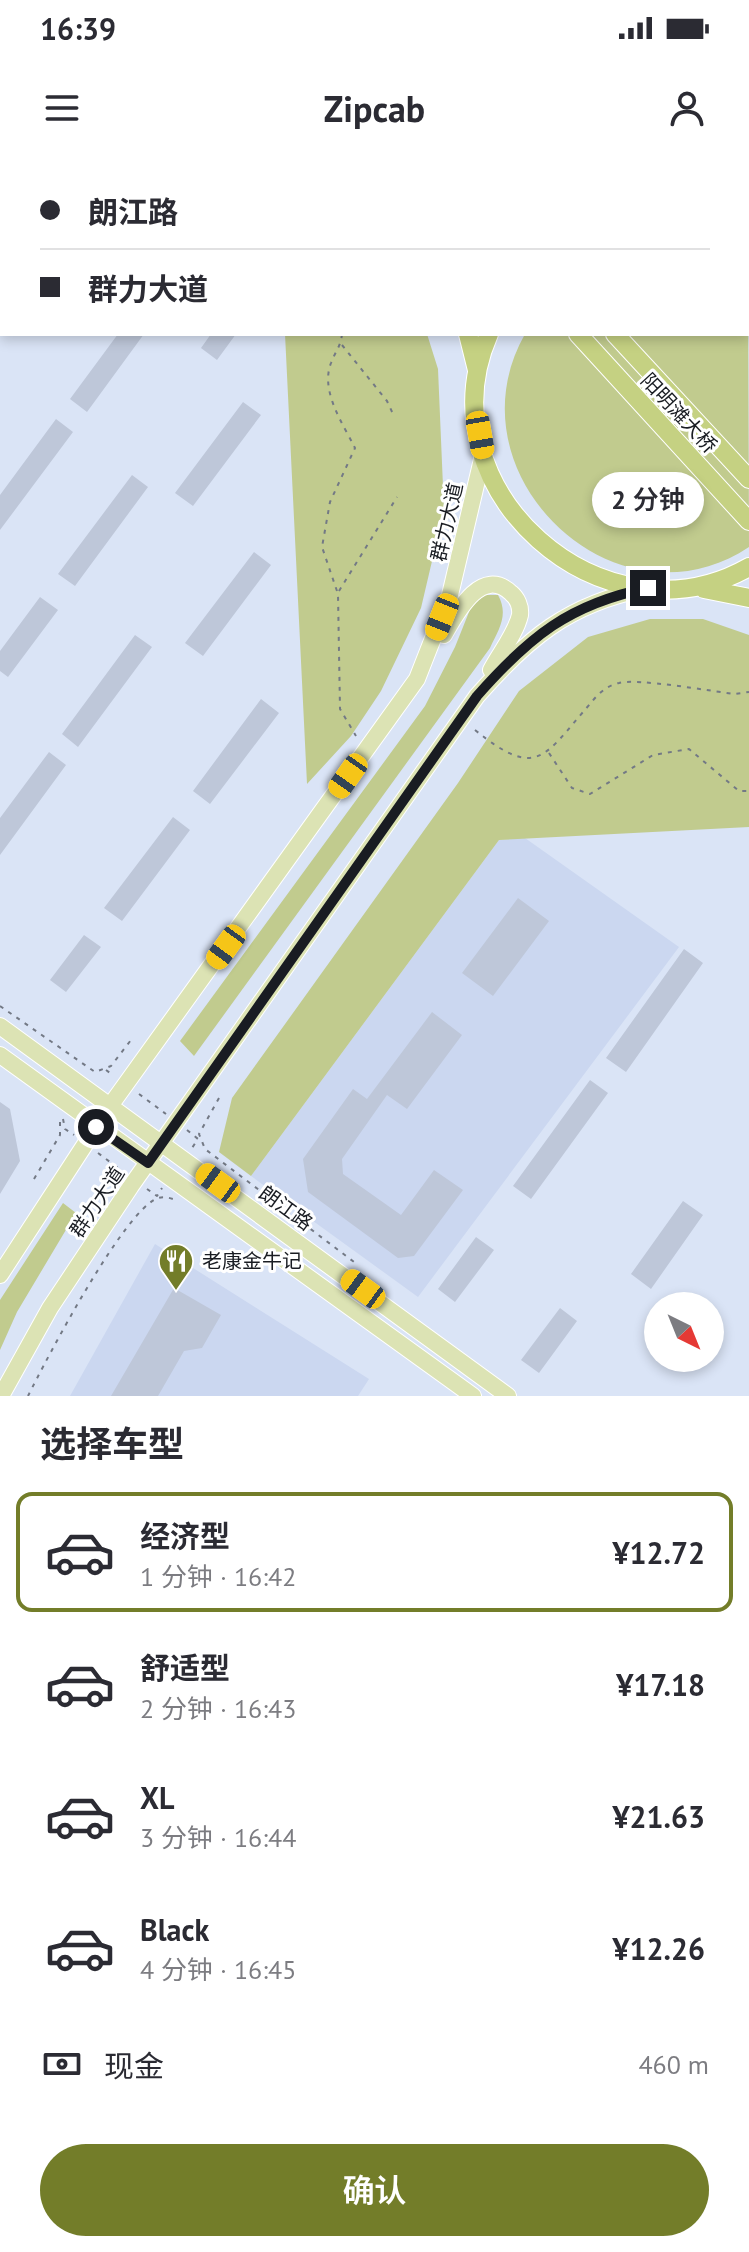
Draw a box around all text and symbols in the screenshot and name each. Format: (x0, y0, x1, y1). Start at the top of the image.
text: 16:39 (40, 9, 116, 48)
text: Zipcab (324, 85, 425, 132)
icon: menu (40, 86, 84, 130)
icon: person (665, 86, 709, 130)
text: 朗江路 (88, 192, 178, 231)
text: 群力大道 (88, 269, 208, 308)
street label: 阳明滩大桥 (635, 368, 723, 458)
car (464, 409, 496, 461)
callout: 2 分钟 (592, 472, 704, 528)
street label: 群力大道 (425, 480, 469, 564)
text: 2 分钟 (611, 483, 685, 516)
route end (630, 570, 666, 606)
car (422, 590, 462, 644)
car (324, 749, 372, 803)
car (202, 921, 250, 973)
route start (78, 1109, 114, 1145)
car (192, 1159, 244, 1207)
street label: 群力大道 (64, 1162, 130, 1242)
street label: 朗江路 (254, 1180, 318, 1236)
restaurant icon: 老康金牛记 (157, 1242, 195, 1292)
place label: 老康金牛记 (202, 1248, 302, 1274)
car (337, 1265, 389, 1313)
north arrow (644, 1292, 724, 1372)
map controls (644, 1292, 724, 1372)
text: 选择车型 (40, 1420, 184, 1467)
icon: car (44, 1516, 116, 1588)
text: 经济型 (140, 1516, 230, 1555)
text: ¥12.72 (613, 1533, 705, 1572)
text: 1 分钟 · 16:42 (140, 1560, 296, 1593)
icon: car (44, 1648, 116, 1720)
text: 舒适型 (140, 1648, 230, 1687)
text: ¥17.18 (616, 1665, 705, 1704)
text: 2 分钟 · 16:43 (140, 1692, 296, 1725)
text: XL (140, 1778, 174, 1817)
icon: car (44, 1780, 116, 1852)
text: ¥21.63 (613, 1797, 705, 1836)
text: 3 分钟 · 16:44 (140, 1821, 296, 1854)
text: Black (140, 1910, 209, 1949)
icon: car (44, 1912, 116, 1984)
text: ¥12.26 (613, 1929, 705, 1968)
text: 4 分钟 · 16:45 (140, 1953, 296, 1986)
icon: cash (40, 2042, 84, 2086)
text: 现金 (104, 2046, 164, 2085)
text: 460 m (638, 2048, 709, 2081)
button: 确认 (40, 2144, 709, 2236)

